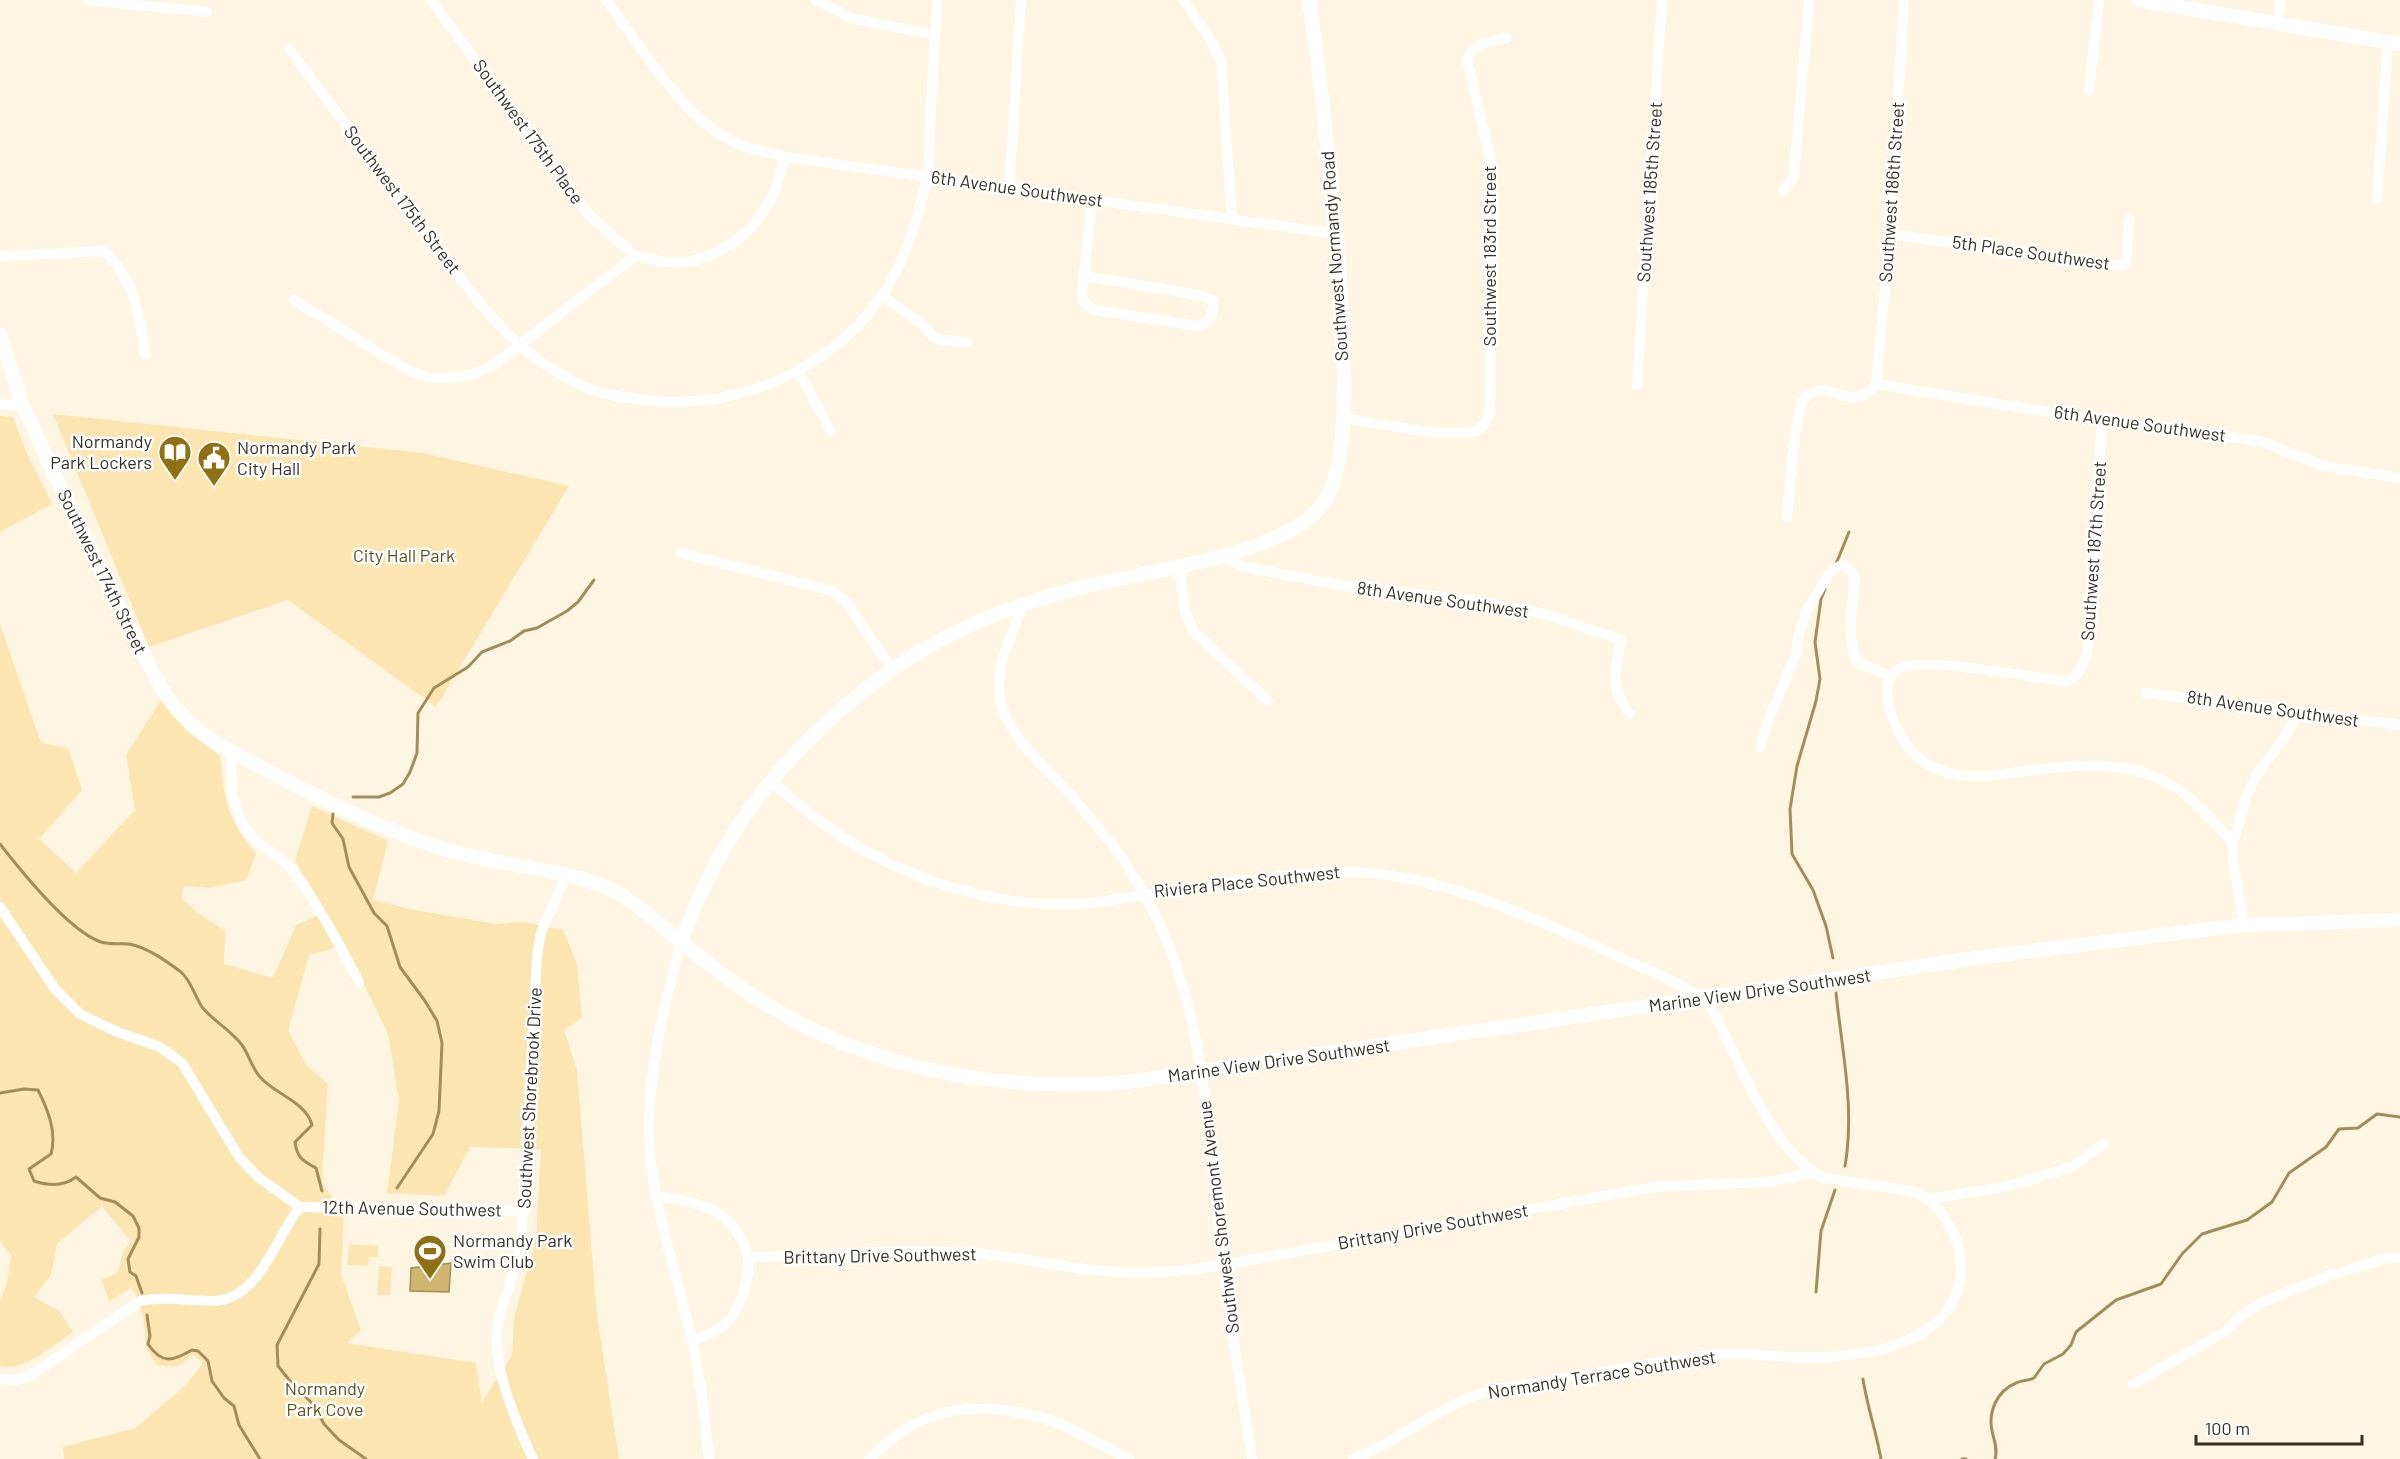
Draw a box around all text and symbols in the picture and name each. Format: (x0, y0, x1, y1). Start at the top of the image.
street label: Southwest 175th Place (469, 55, 589, 208)
street label: Southwest 185th Street (1632, 101, 1666, 283)
street label: Southwest 186th Street (1874, 101, 1908, 283)
street label: Southwest 175th Street (340, 121, 466, 278)
street label: Southwest Normandy Road (1316, 150, 1352, 362)
street label: 6th Avenue Southwest (930, 165, 1104, 211)
street label: Southwest 183rd Street (1478, 166, 1500, 346)
street label: 5th Place Southwest (1951, 230, 2111, 274)
street label: 6th Avenue Southwest (2053, 400, 2227, 446)
place label: Normandy Park Lockers (50, 430, 152, 473)
library icon: Normandy Park Lockers (157, 434, 193, 481)
place label: Normandy Park City Hall (237, 436, 356, 479)
public building icon: Normandy Park City Hall (196, 440, 232, 487)
street label: Southwest 187th Street (2076, 460, 2110, 642)
street label: Southwest 174th Street (53, 486, 152, 658)
park label: City Hall Park (353, 544, 455, 566)
street label: 8th Avenue Southwest (1356, 576, 1531, 622)
street label: 8th Avenue Southwest (2186, 685, 2361, 731)
street label: Riviera Place Southwest (1153, 860, 1341, 902)
street label: Marine View Drive Southwest (1647, 964, 1872, 1017)
street label: Southwest Shorebrook Drive (512, 987, 546, 1209)
street label: Marine View Drive Southwest (1166, 1034, 1391, 1087)
street label: Southwest Shoremont Avenue (1193, 1099, 1243, 1335)
street label: 12th Avenue Southwest (322, 1195, 502, 1221)
street label: Brittany Drive Southwest (1336, 1198, 1530, 1254)
place label: Normandy Park Swim Club (453, 1229, 572, 1272)
sports icon: Normandy Park Swim Club (412, 1233, 448, 1280)
street label: Brittany Drive Southwest (783, 1242, 977, 1268)
street label: Normandy Terrace Southwest (1486, 1345, 1717, 1403)
park label: Normandy Park Cove (285, 1377, 365, 1420)
scale bar (2196, 1408, 2362, 1446)
text: 100 m (2205, 1417, 2250, 1439)

